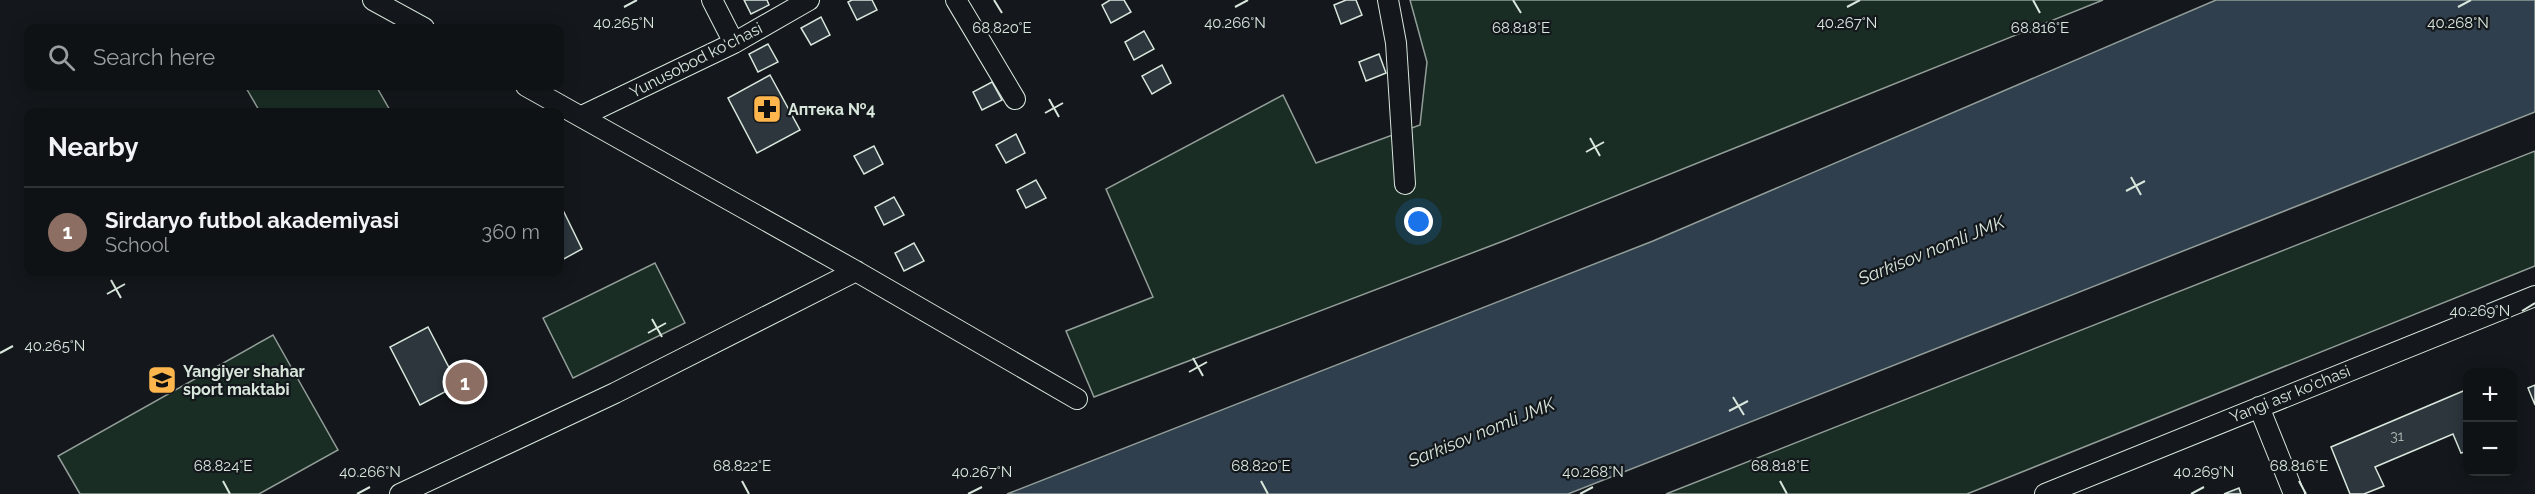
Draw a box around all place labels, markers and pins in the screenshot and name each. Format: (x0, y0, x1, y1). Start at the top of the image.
pharmacy icon: Аптека №4 (751, 93, 783, 125)
place label: Аптека №4 (788, 100, 875, 119)
pin: 1 (446, 360, 484, 404)
place label: Yangiyer shahar sport maktabi (183, 362, 305, 399)
school or university icon: Yangiyer shahar sport maktabi (146, 364, 178, 396)

